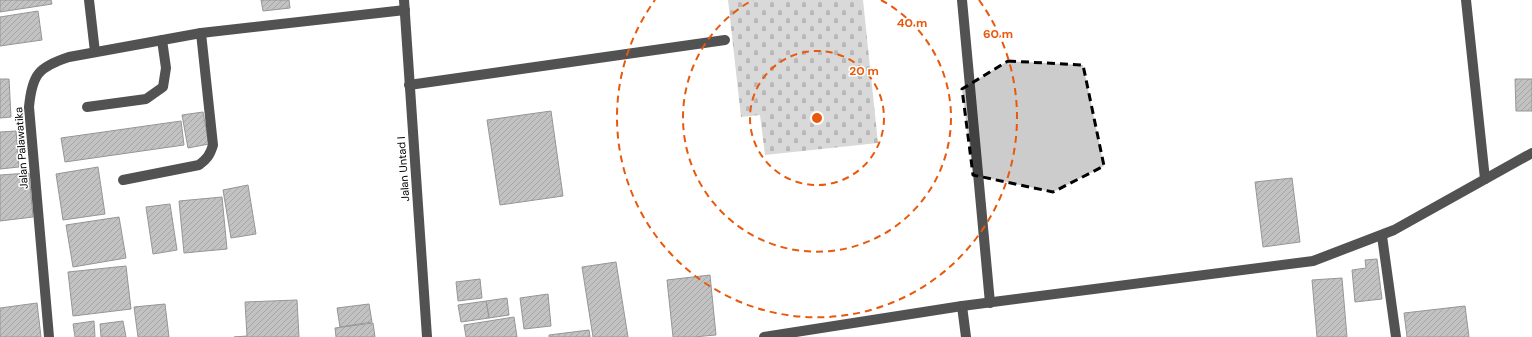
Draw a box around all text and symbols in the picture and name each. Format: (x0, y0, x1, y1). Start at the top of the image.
text: 40 m (897, 15, 927, 31)
text: 60 m (983, 26, 1013, 42)
text: 20 m (849, 63, 879, 79)
street label: Jalan Palawatika (11, 107, 31, 189)
centre of rings (810, 111, 824, 125)
street label: Jalan Untad I (394, 136, 412, 202)

